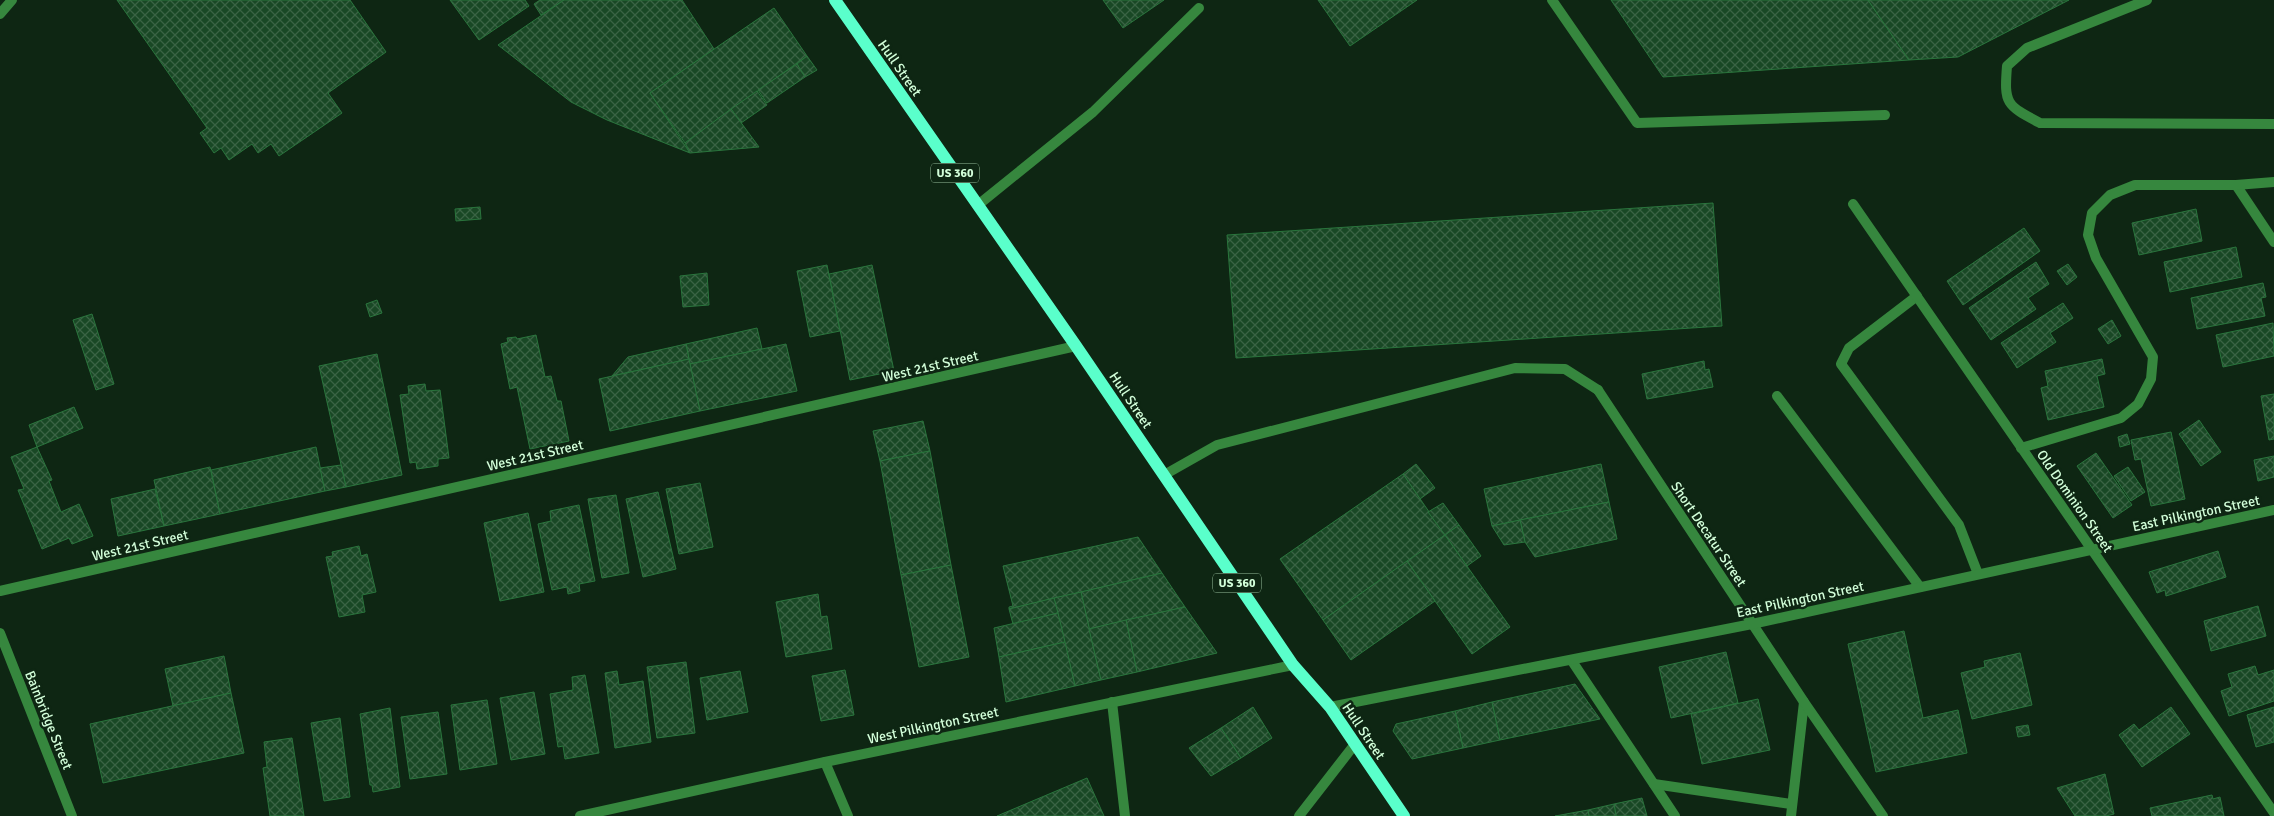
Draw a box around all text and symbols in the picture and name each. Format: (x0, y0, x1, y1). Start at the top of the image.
street label: Hull Street (874, 37, 925, 100)
road number: US 360 (931, 164, 979, 182)
street label: West 21st Street (880, 347, 980, 386)
street label: Hull Street (1105, 369, 1156, 432)
street label: West 21st Street (485, 436, 585, 475)
street label: Old Dominion Street (2033, 447, 2116, 556)
street label: Short Decatur Street (1667, 479, 1750, 590)
street label: East Pilkington Street (2131, 492, 2261, 535)
street label: West 21st Street (90, 526, 190, 565)
road number: US 360 (1213, 574, 1261, 592)
street label: East Pilkington Street (1735, 578, 1865, 621)
street label: Bainbridge Street (21, 668, 76, 772)
street label: Hull Street (1338, 700, 1389, 763)
street label: West Pilkington Street (866, 703, 1000, 748)

